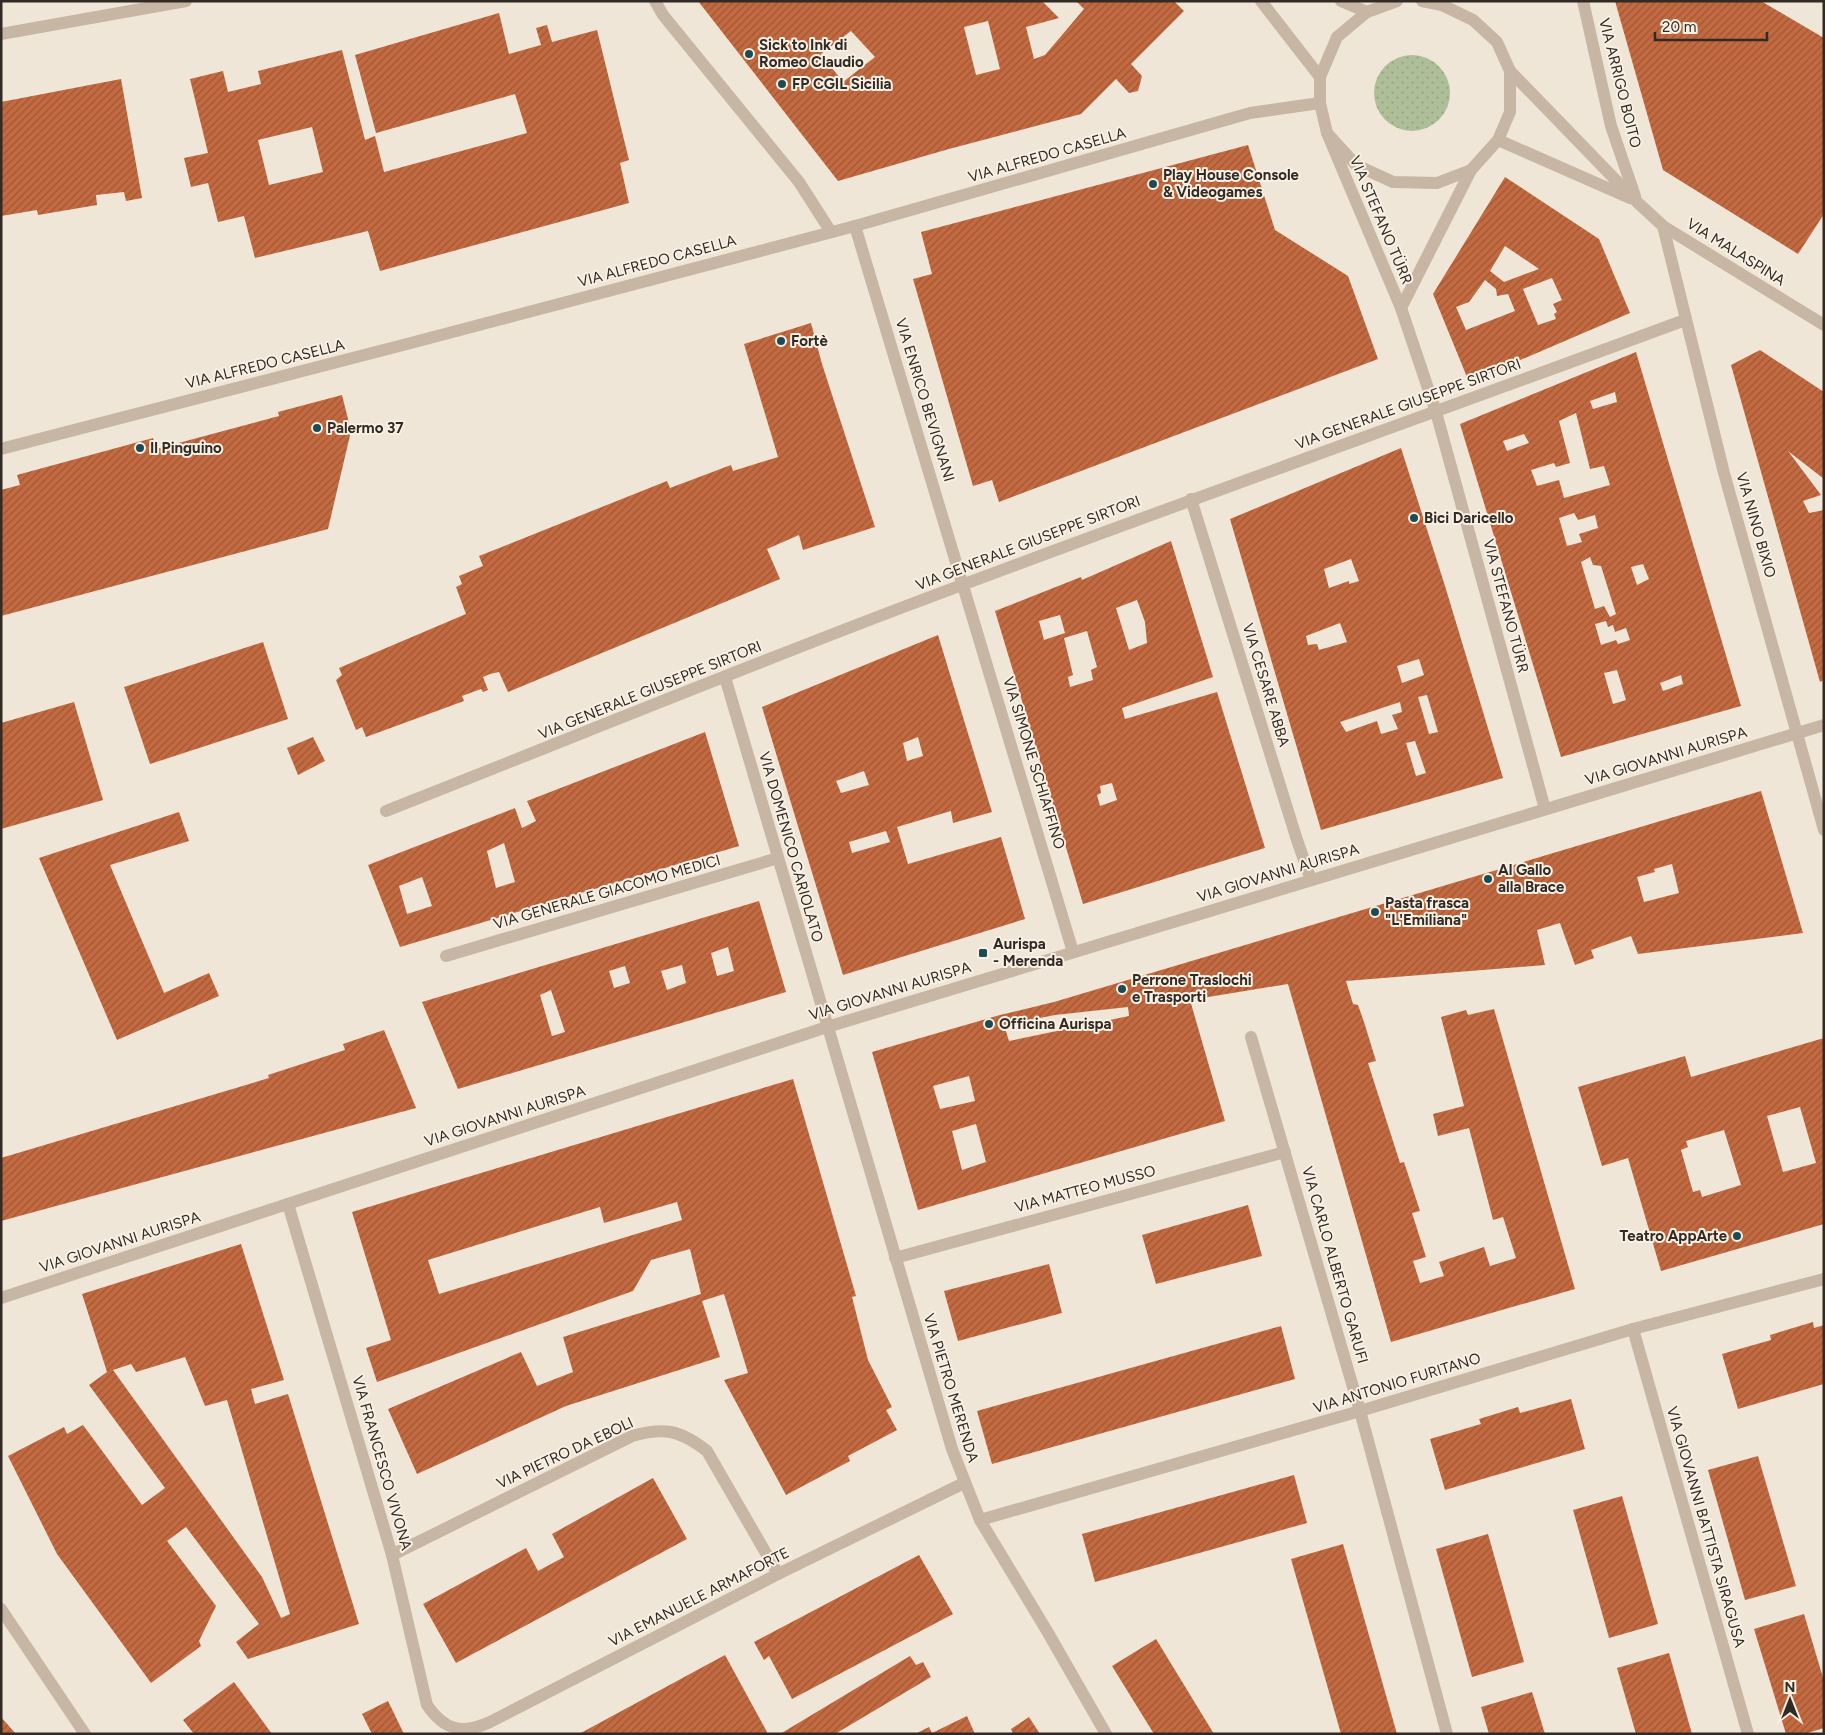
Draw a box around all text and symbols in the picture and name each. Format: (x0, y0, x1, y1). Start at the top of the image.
scale bar (1655, 10, 1768, 42)
street label: VIA ARRIGO BOITO (1595, 16, 1645, 150)
text: 20 m (1662, 18, 1696, 36)
place label: Sick to Ink di Romeo Claudio (759, 36, 864, 71)
marker: Sick to Ink di Romeo Claudio (743, 48, 755, 60)
place label: FP CGIL Sicilia (792, 75, 892, 93)
marker: FP CGIL Sicilia (776, 78, 788, 90)
street label: VIA ALFREDO CASELLA (966, 124, 1128, 186)
street label: VIA STEFANO TÜRR (1346, 153, 1416, 287)
place label: Play House Console & Videogames (1163, 166, 1300, 201)
marker: Play House Console & Videogames (1147, 178, 1159, 190)
street label: VIA MALASPINA (1683, 214, 1789, 290)
street label: VIA ALFREDO CASELLA (576, 231, 738, 291)
street label: VIA ENRICO BEVIGNANI (892, 316, 958, 484)
place label: Fortè (791, 332, 828, 350)
marker: Fortè (775, 335, 787, 347)
street label: VIA ALFREDO CASELLA (184, 336, 346, 392)
street label: VIA GENERALE GIUSEPPE SIRTORI (1293, 355, 1523, 453)
place label: Palermo 37 (327, 419, 404, 437)
marker: Palermo 37 (311, 422, 323, 434)
place label: Il Pinguino (150, 439, 222, 457)
marker: Il Pinguino (134, 442, 146, 454)
street label: VIA NINO BIXIO (1732, 470, 1780, 580)
street label: VIA GENERALE GIUSEPPE SIRTORI (913, 492, 1143, 594)
place label: Bici Daricello (1424, 509, 1514, 527)
marker: Bici Daricello (1408, 512, 1420, 524)
street label: VIA STEFANO TÜRR (1479, 537, 1533, 675)
street label: VIA CESARE ABBA (1239, 621, 1293, 749)
street label: VIA GENERALE GIUSEPPE SIRTORI (536, 637, 764, 743)
street label: VIA SIMONE SCHIAFFINO (999, 675, 1069, 851)
street label: VIA GIOVANNI AURISPA (1583, 723, 1749, 789)
street label: VIA DOMENICO CARIOLATO (755, 750, 827, 944)
street label: VIA GIOVANNI AURISPA (1195, 840, 1361, 906)
street label: VIA GENERALE GIACOMO MEDICI (491, 851, 723, 933)
place label: Al Gallo alla Brace (1498, 861, 1565, 896)
marker: Al Gallo alla Brace (1482, 873, 1494, 885)
place label: Pasta frasca "L'Emiliana" (1385, 894, 1469, 929)
marker: Pasta frasca "L'Emiliana" (1369, 906, 1381, 918)
place label: Aurispa - Merenda (993, 935, 1063, 970)
marker: Aurispa - Merenda (977, 947, 989, 959)
street label: VIA GIOVANNI AURISPA (807, 958, 973, 1024)
place label: Perrone Traslochi e Trasporti (1132, 971, 1252, 1006)
marker: Perrone Traslochi e Trasporti (1116, 983, 1128, 995)
place label: Officina Aurispa (999, 1015, 1112, 1033)
marker: Officina Aurispa (983, 1018, 995, 1030)
street label: VIA GIOVANNI AURISPA (422, 1081, 588, 1151)
street label: VIA MATTEO MUSSO (1013, 1162, 1157, 1216)
street label: VIA CARLO ALBERTO GARUFI (1298, 1164, 1372, 1366)
street label: VIA GIOVANNI AURISPA (37, 1207, 203, 1277)
place label: Teatro AppArte (1620, 1227, 1728, 1245)
marker: Teatro AppArte (1731, 1230, 1743, 1242)
street label: VIA PIETRO MERENDA (920, 1311, 982, 1465)
street label: VIA ANTONIO FURITANO (1311, 1349, 1483, 1417)
street label: VIA FRANCESCO VIVONA (348, 1374, 416, 1552)
street label: VIA GIOVANNI BATTISTA SIRAGUSA (1663, 1404, 1749, 1650)
street label: VIA PIETRO DA EBOLI (494, 1413, 636, 1493)
street label: VIA EMANUELE ARMAFORTE (606, 1544, 792, 1650)
north arrow (1765, 1675, 1815, 1725)
text: N (1785, 1679, 1795, 1696)

